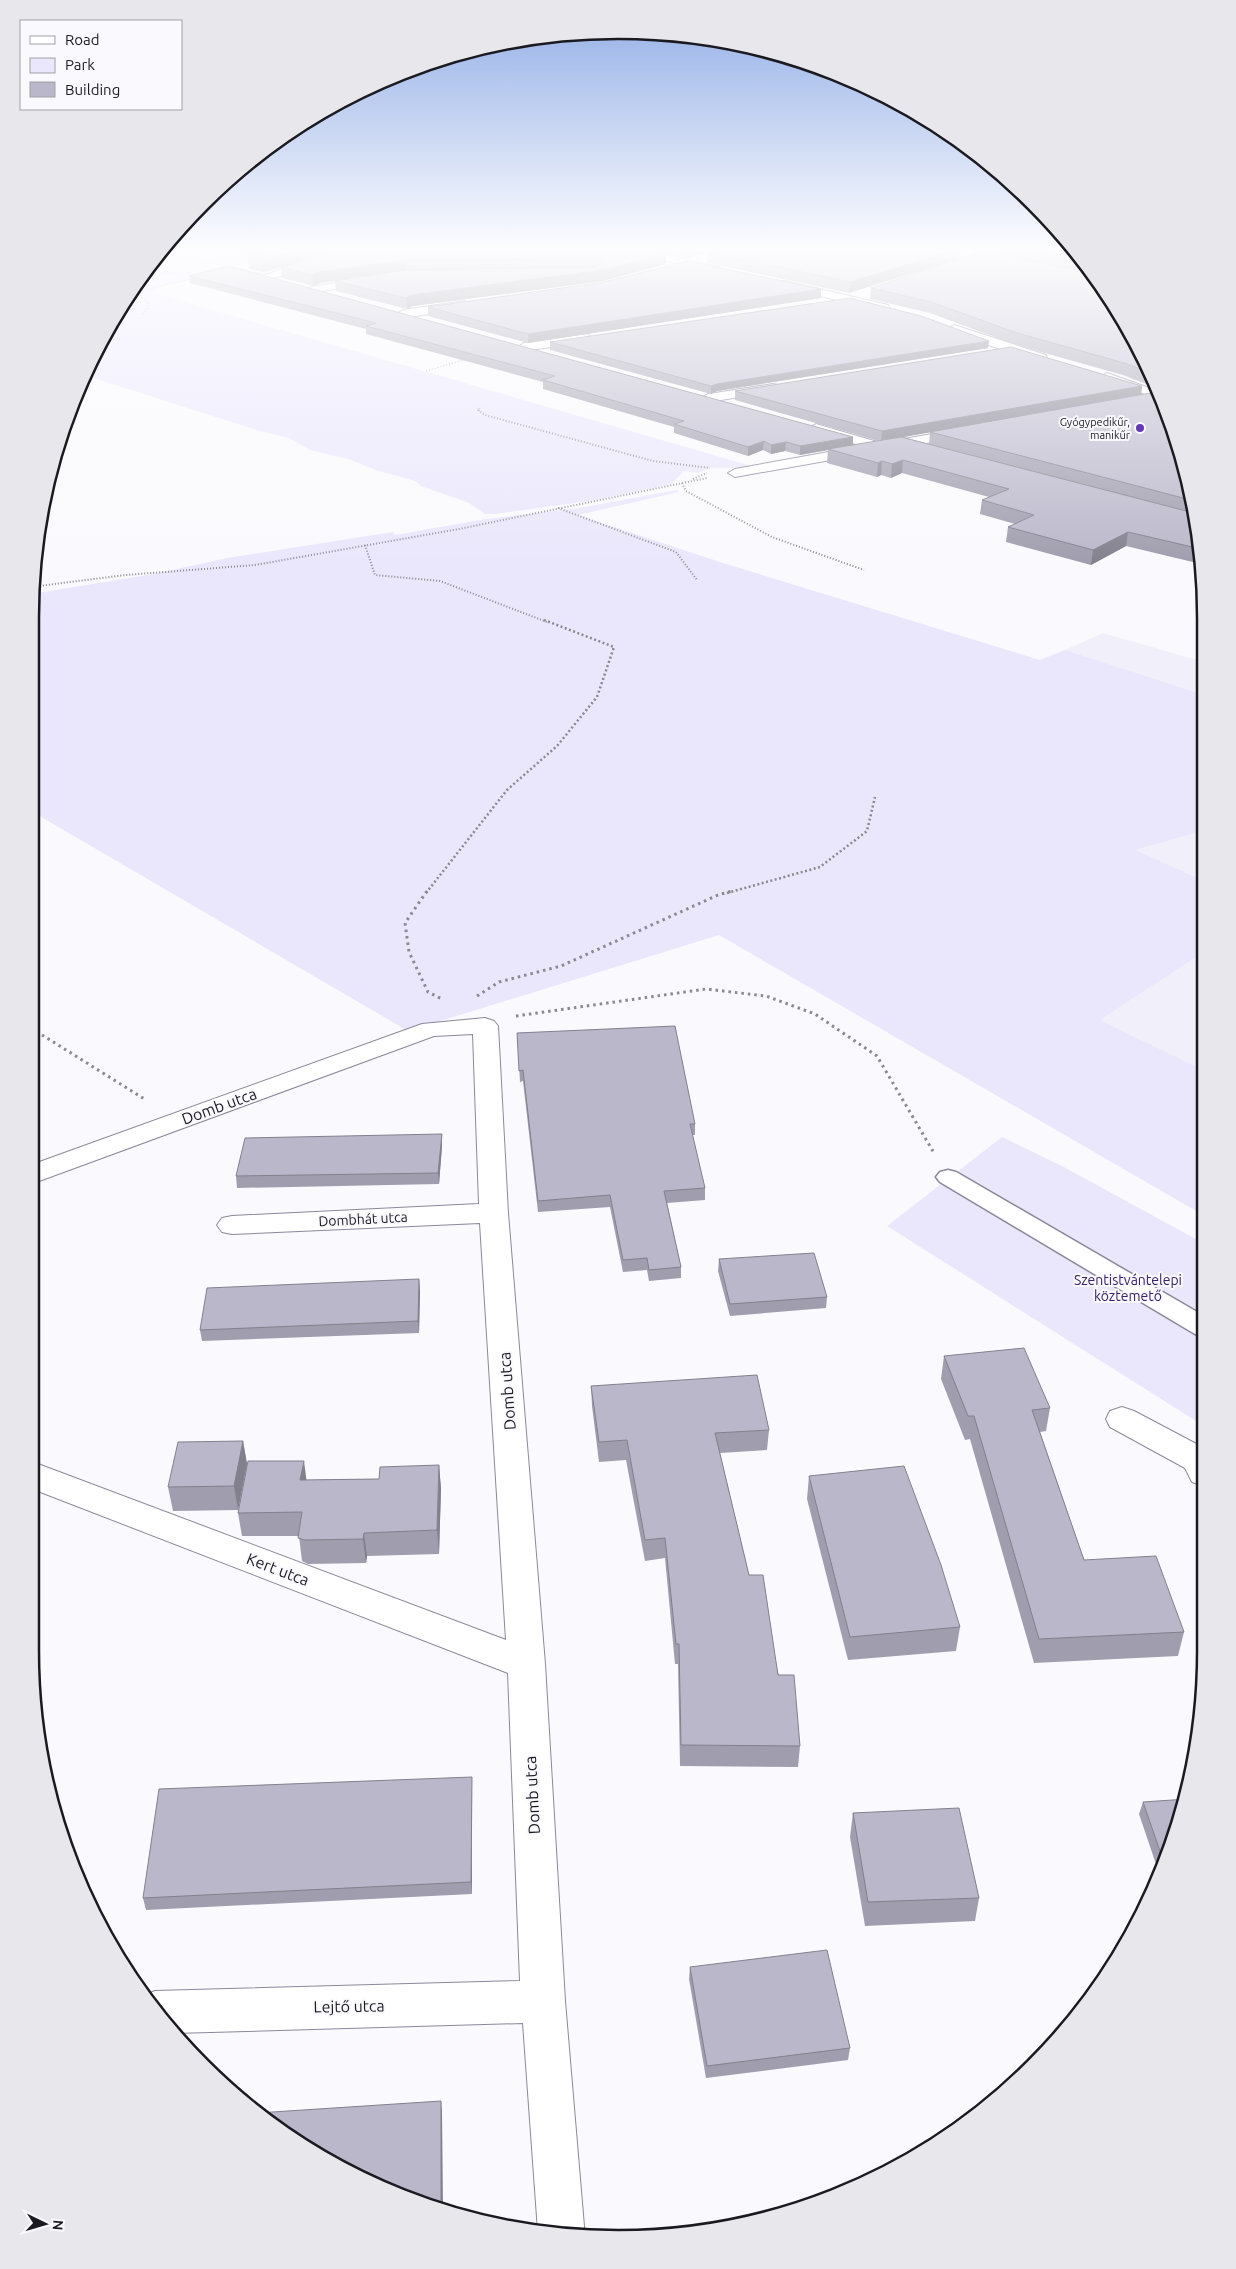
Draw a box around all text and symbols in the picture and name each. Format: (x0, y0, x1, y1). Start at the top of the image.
legend (20, 20, 182, 110)
text: Road (65, 31, 100, 48)
text: Park (65, 56, 95, 73)
text: Building (65, 81, 120, 98)
place label: Gyógypedikűr, manikűr (1060, 416, 1131, 441)
marker: Gyógypedikűr, manikűr (1134, 422, 1146, 434)
street label: Domb utca (179, 1084, 259, 1128)
street label: Dombhát utca (318, 1209, 408, 1229)
park label: Szentistvántelepi köztemető (1074, 1272, 1182, 1304)
street label: Domb utca (495, 1351, 519, 1431)
street label: Kert utca (244, 1549, 312, 1589)
street label: Domb utca (521, 1755, 543, 1835)
street label: Lejtő utca (313, 1996, 385, 2016)
north arrow (20, 2199, 70, 2249)
text: N (50, 2219, 66, 2231)

